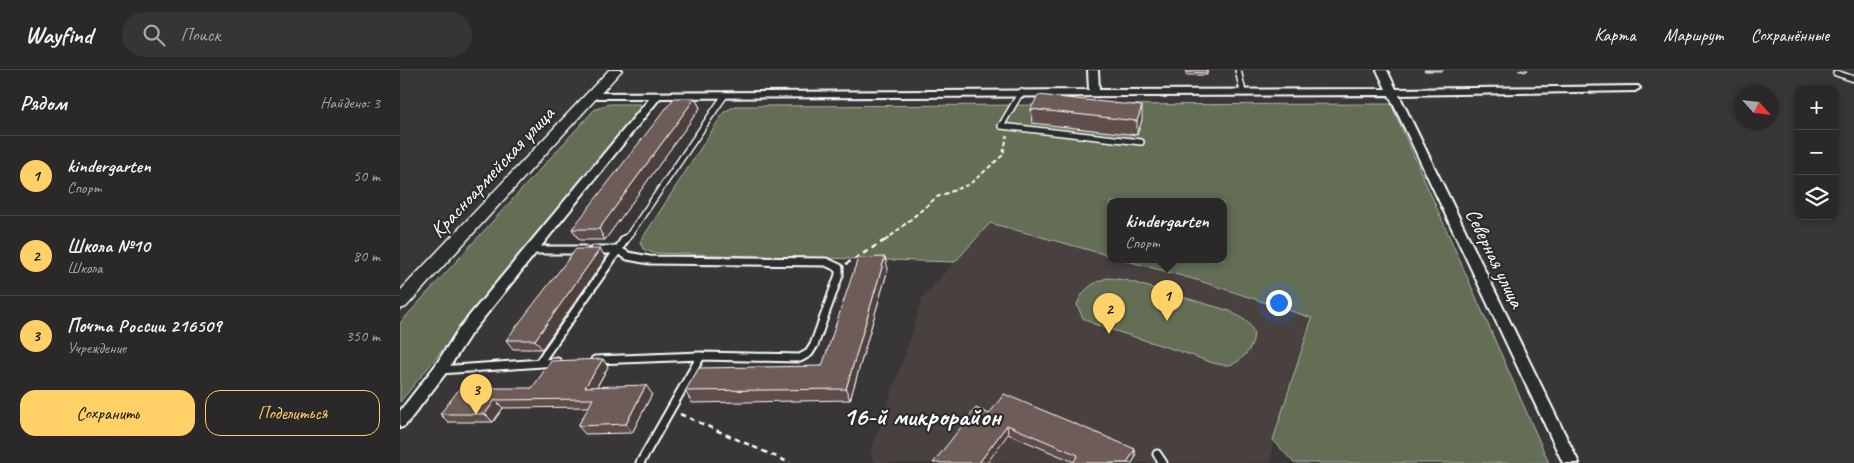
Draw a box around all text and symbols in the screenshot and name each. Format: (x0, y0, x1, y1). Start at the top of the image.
search box (122, 12, 472, 57)
text: Wayfind (25, 20, 92, 50)
icon: search (140, 21, 168, 49)
text: Поиск (180, 23, 220, 47)
text: Карта (1594, 24, 1635, 46)
text: Маршрут (1663, 24, 1723, 46)
text: Сохранённые (1751, 24, 1829, 46)
north arrow (1734, 85, 1779, 130)
map controls (1794, 85, 1839, 220)
button: + (1794, 85, 1839, 130)
text: Рядом (20, 90, 67, 116)
text: Найдено: 3 (320, 93, 380, 113)
street label: Красноармейская улица (424, 100, 561, 243)
button: − (1794, 130, 1839, 175)
text: kindergarten (67, 154, 151, 178)
text: 1 (32, 166, 40, 186)
text: 50 m (353, 166, 380, 186)
button: layers (1794, 175, 1839, 220)
text: Спорт (67, 178, 102, 198)
popup (1107, 198, 1227, 263)
street label: Северная улица (1460, 204, 1531, 314)
text: kindergarten (1125, 209, 1209, 233)
text: Спорт (1125, 233, 1160, 253)
text: Школа №10 (67, 234, 150, 258)
text: 2 (32, 246, 40, 266)
text: 80 m (353, 246, 380, 266)
text: Школа (67, 258, 102, 278)
pin: 1 (1151, 280, 1183, 321)
your location (1266, 290, 1292, 316)
pin: 2 (1093, 293, 1125, 334)
text: Почта России 216509 (67, 314, 221, 338)
text: 3 (32, 326, 40, 346)
text: 350 m (346, 326, 380, 346)
text: Учреждение (67, 338, 126, 358)
pin: 3 (460, 374, 492, 415)
button: Сохранить (20, 390, 195, 436)
button: Поделиться (205, 390, 380, 436)
district label: 16-й микрорайон (843, 400, 1003, 433)

